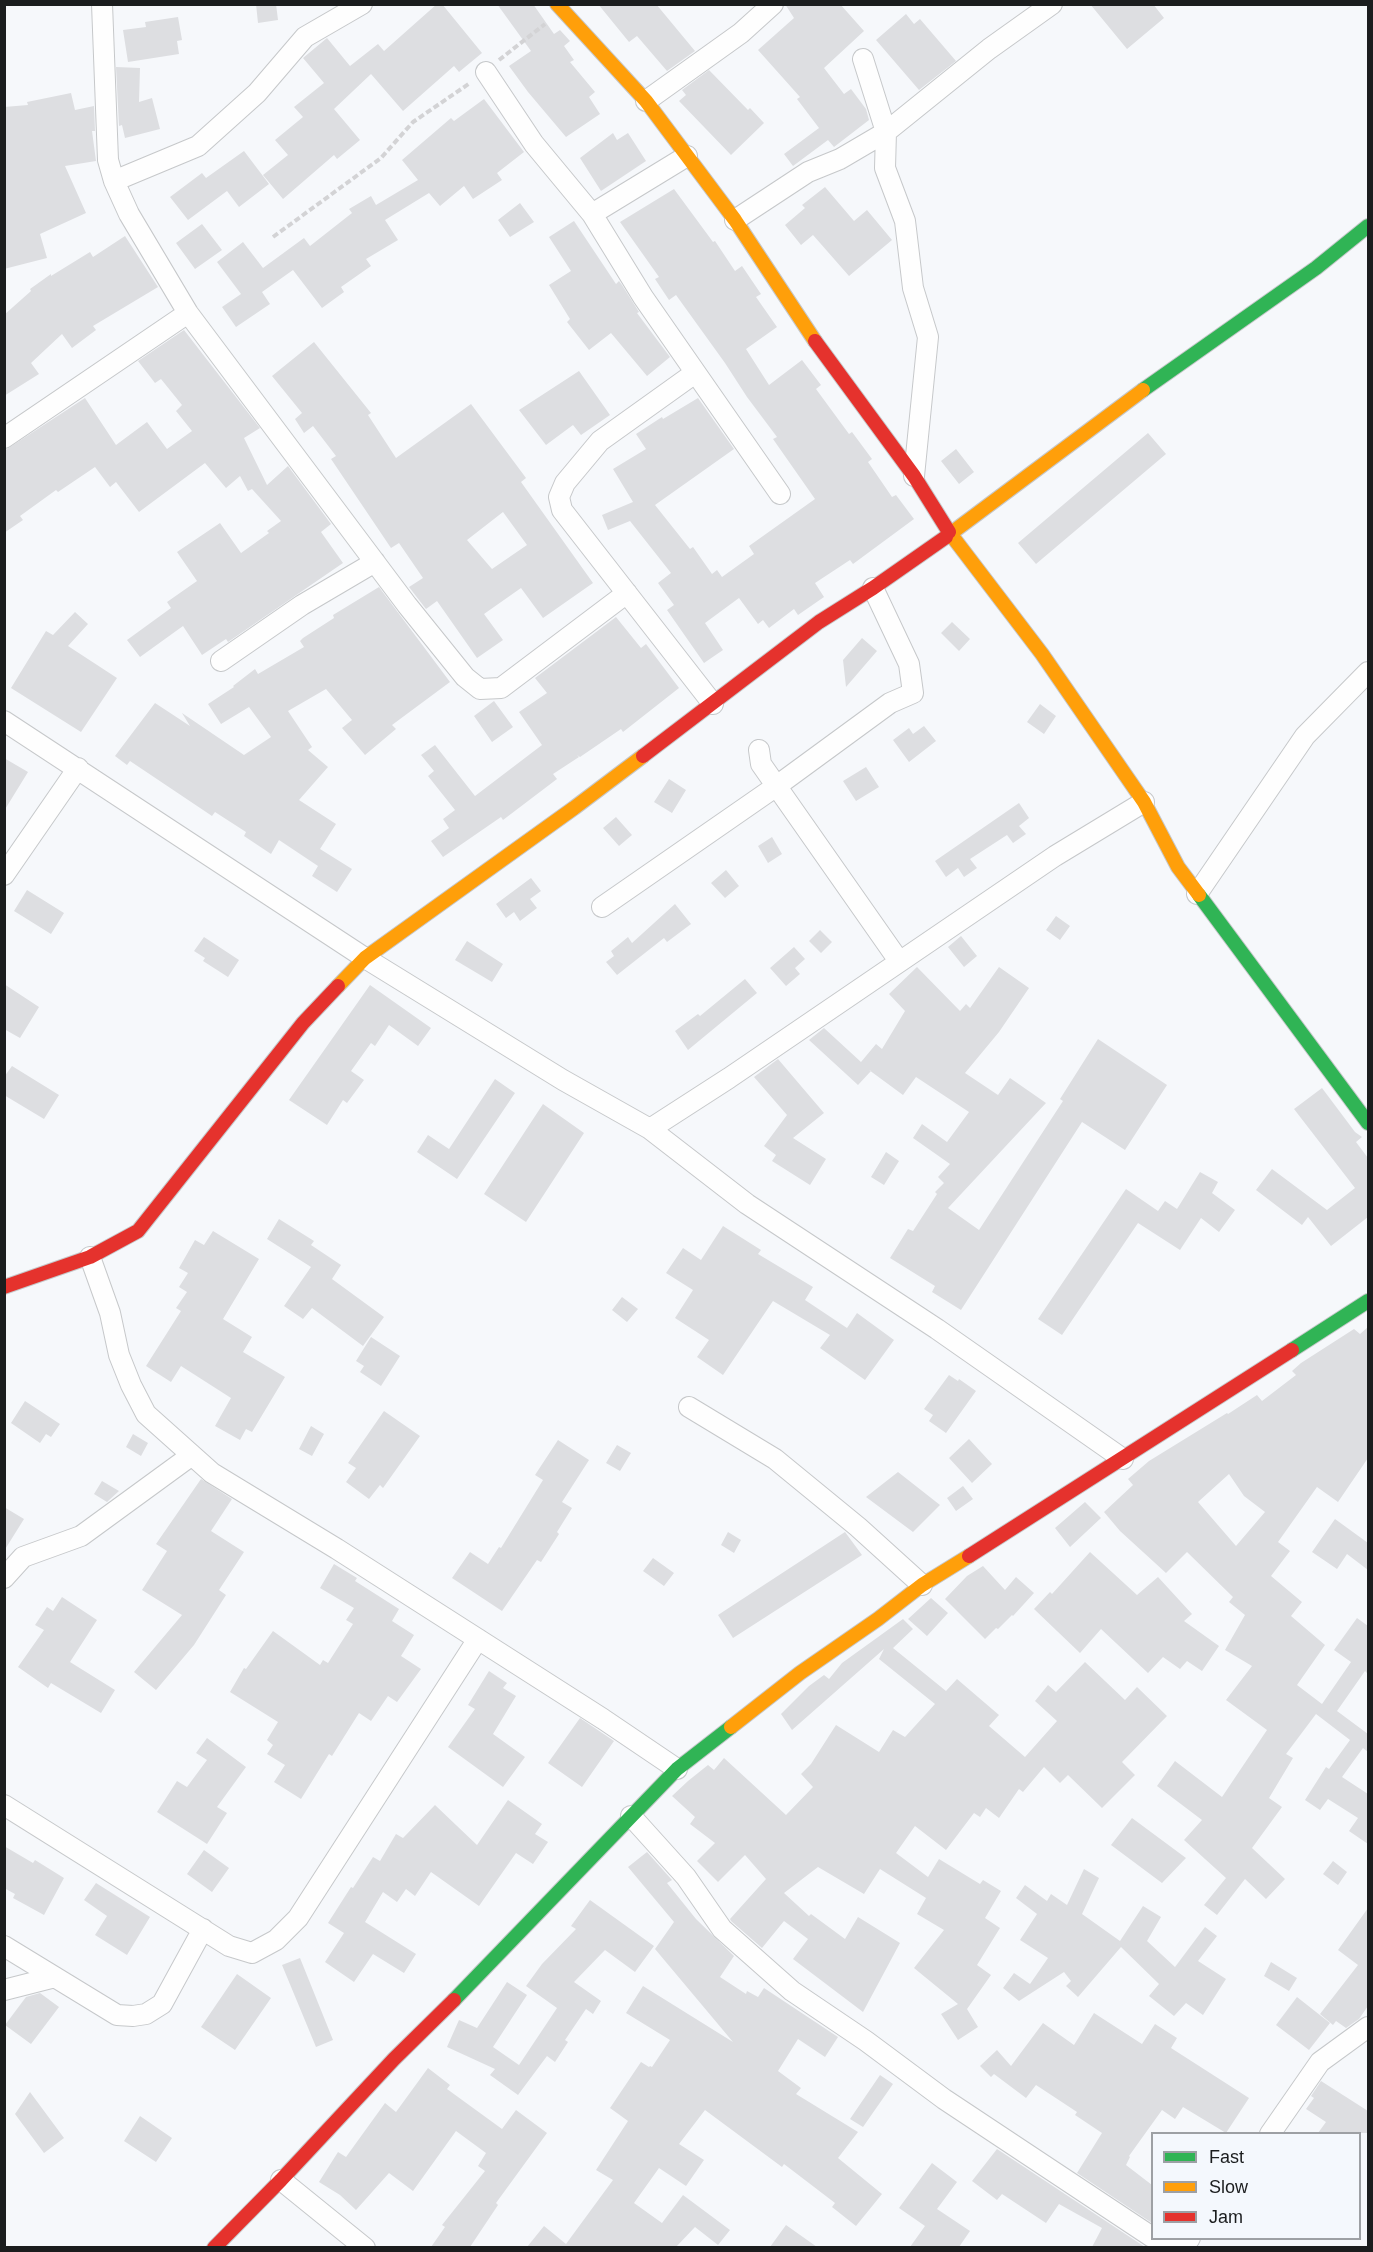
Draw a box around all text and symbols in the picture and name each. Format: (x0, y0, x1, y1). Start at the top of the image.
legend (1151, 2132, 1361, 2240)
text: Fast (1209, 2147, 1244, 2167)
text: Slow (1209, 2177, 1248, 2197)
text: Jam (1209, 2207, 1243, 2227)

